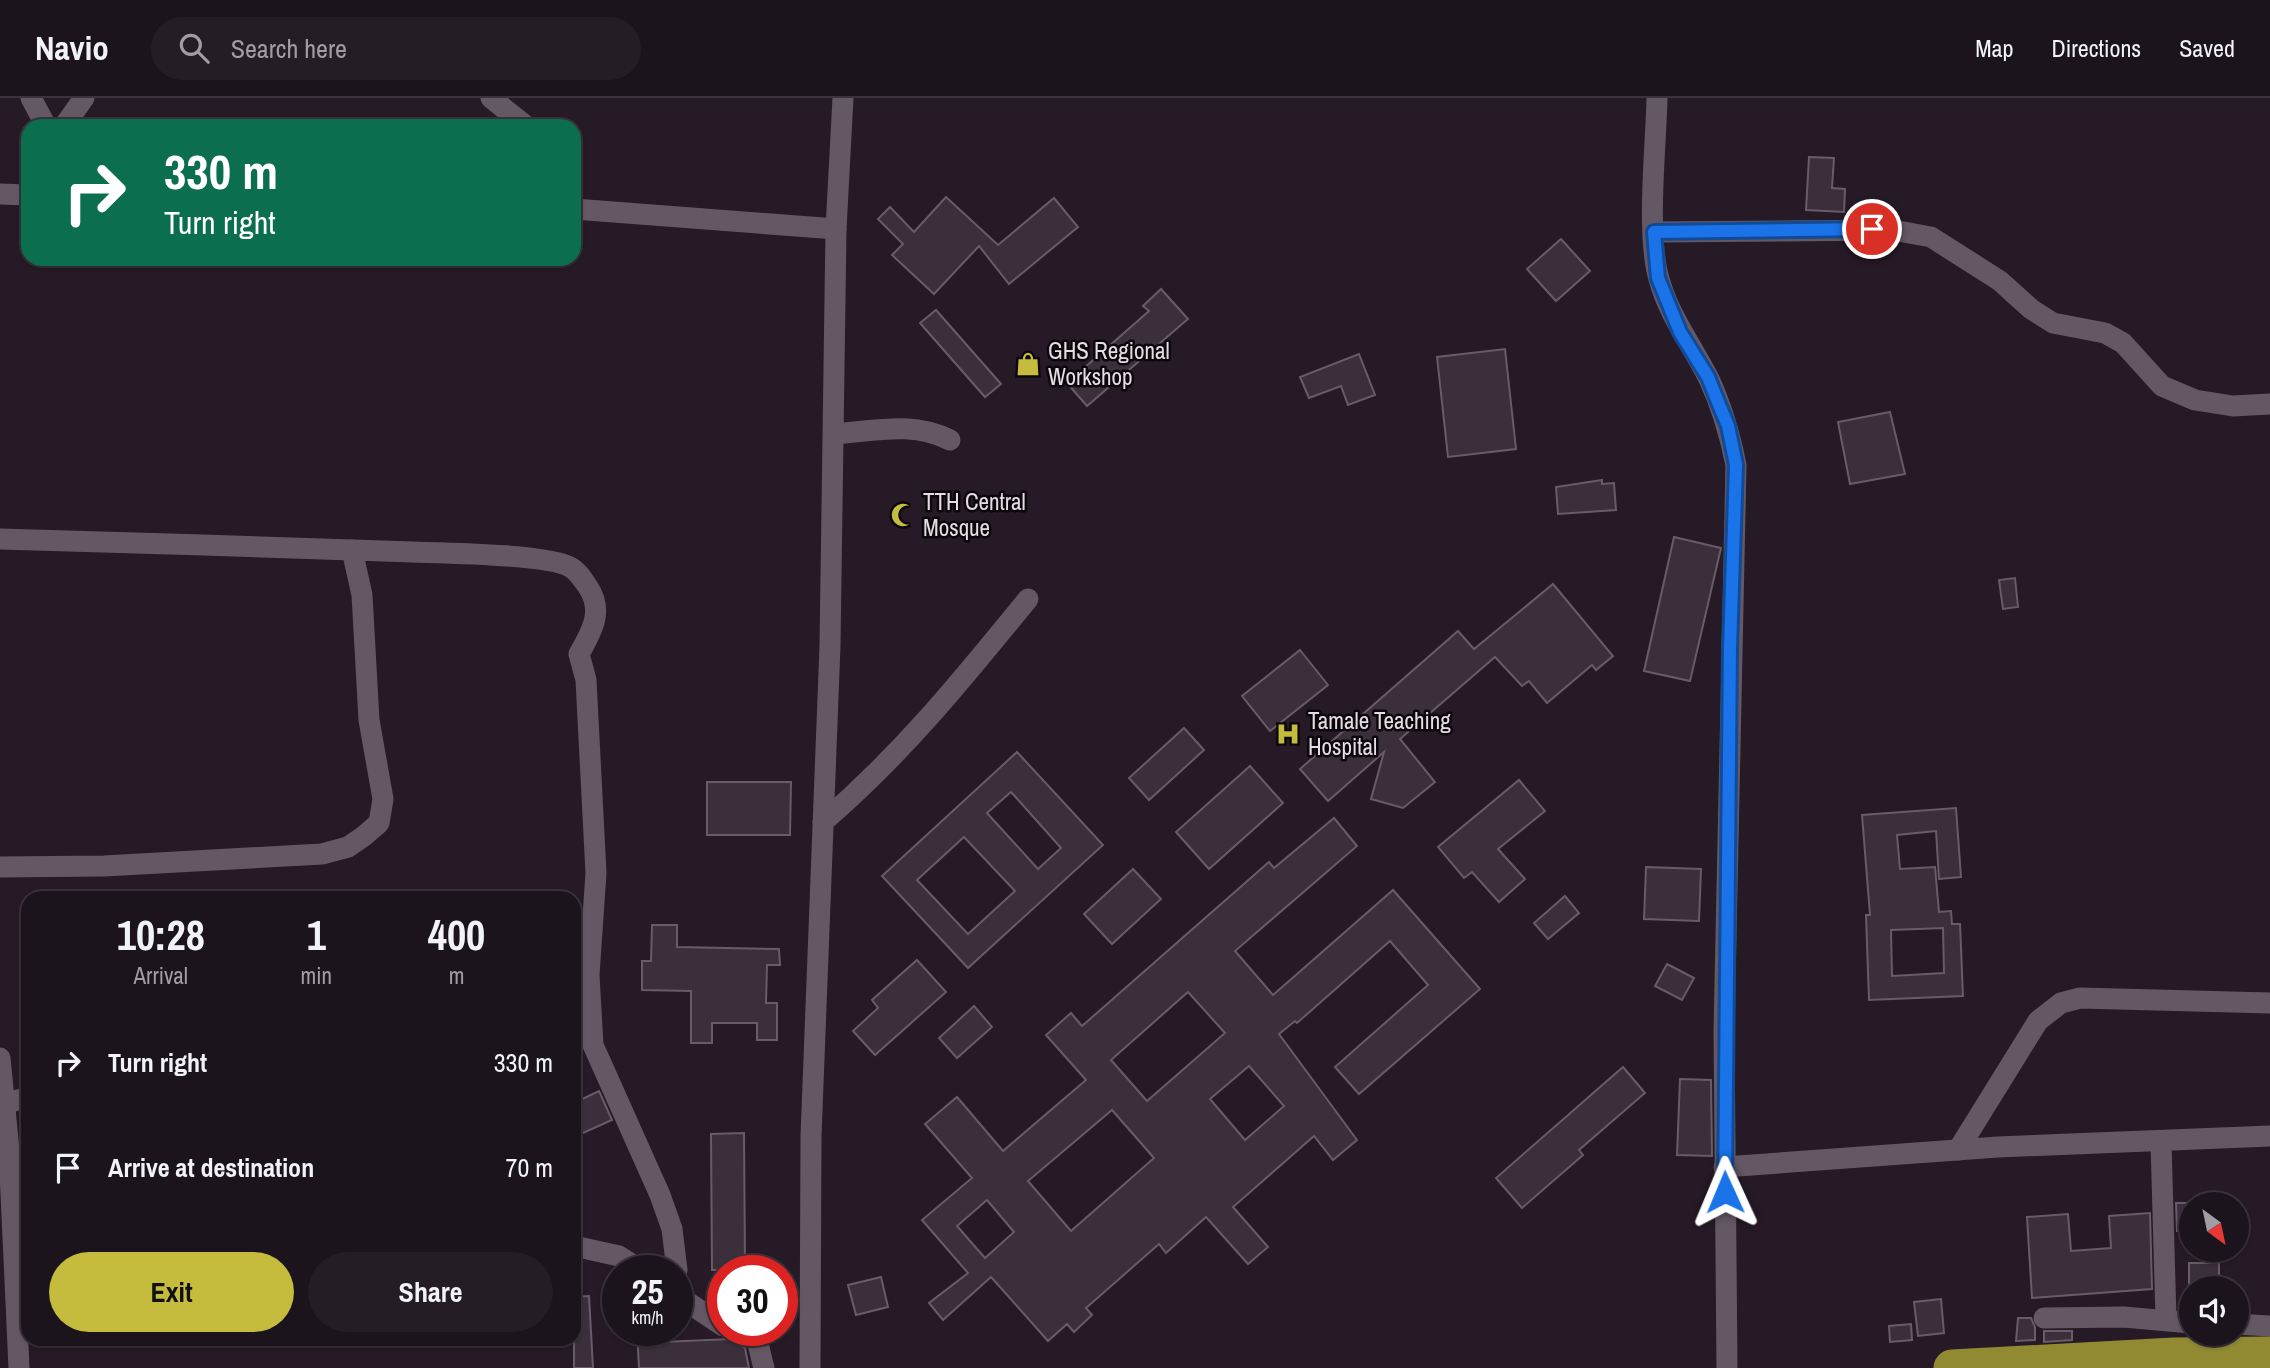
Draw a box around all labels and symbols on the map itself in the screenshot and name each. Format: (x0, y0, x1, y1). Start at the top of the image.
pin (1842, 199, 1902, 259)
place label: GHS Regional Workshop (1048, 335, 1170, 392)
shop icon: GHS Regional Workshop (1014, 350, 1042, 378)
place label: TTH Central Mosque (923, 486, 1026, 543)
mosque icon: TTH Central Mosque (889, 501, 917, 529)
place label: Tamale Teaching Hospital (1308, 705, 1451, 762)
hospital icon: Tamale Teaching Hospital (1274, 720, 1302, 748)
position arrow (1688, 1155, 1762, 1229)
north arrow (2179, 1192, 2249, 1262)
speed limit sign: 30 (707, 1255, 798, 1346)

